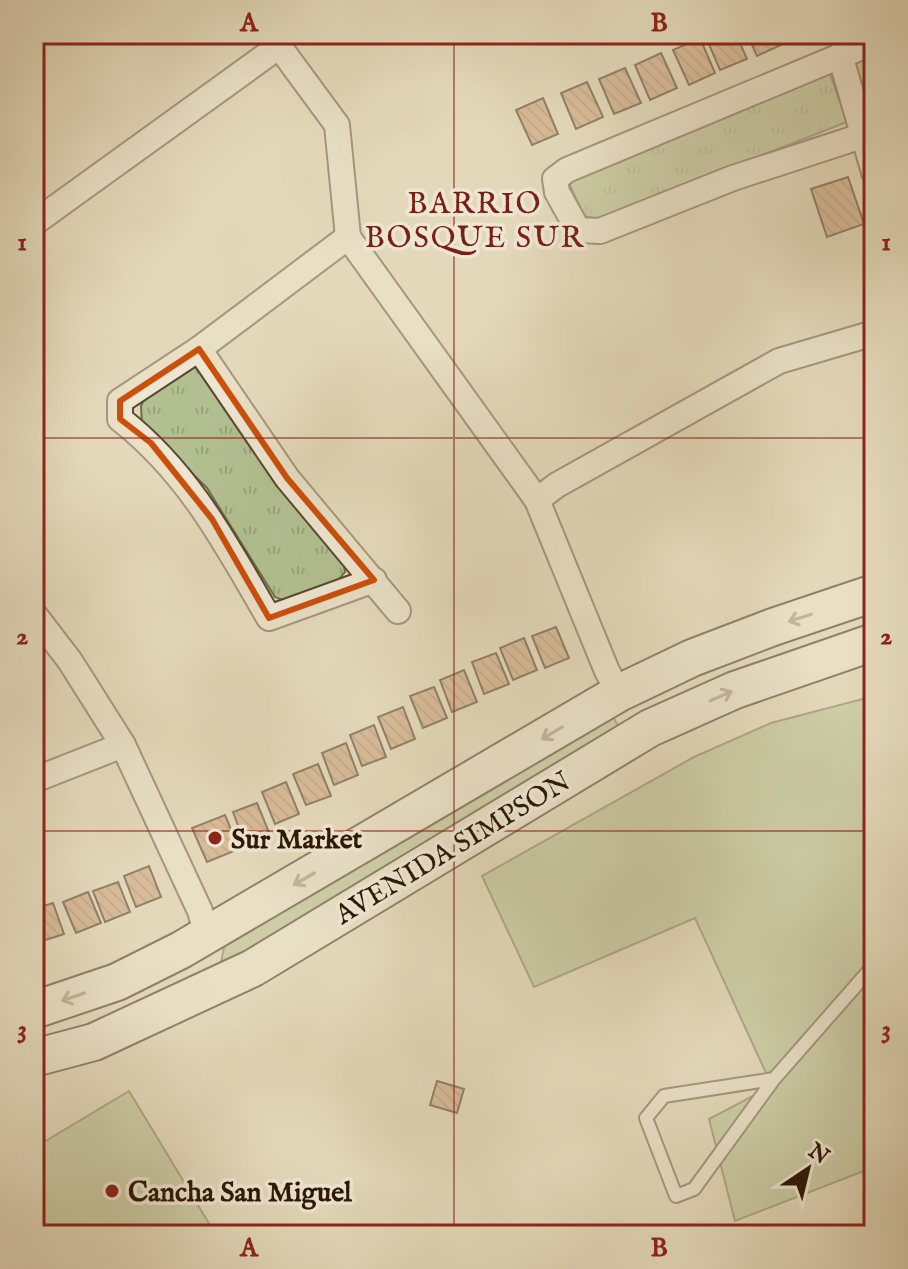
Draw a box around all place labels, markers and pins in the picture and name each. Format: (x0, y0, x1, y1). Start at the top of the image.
place label: Sur Market (231, 823, 363, 858)
marker: Sur Market (206, 829, 224, 847)
place label: Cancha San Miguel (128, 1176, 353, 1211)
marker: Cancha San Miguel (103, 1182, 121, 1200)

